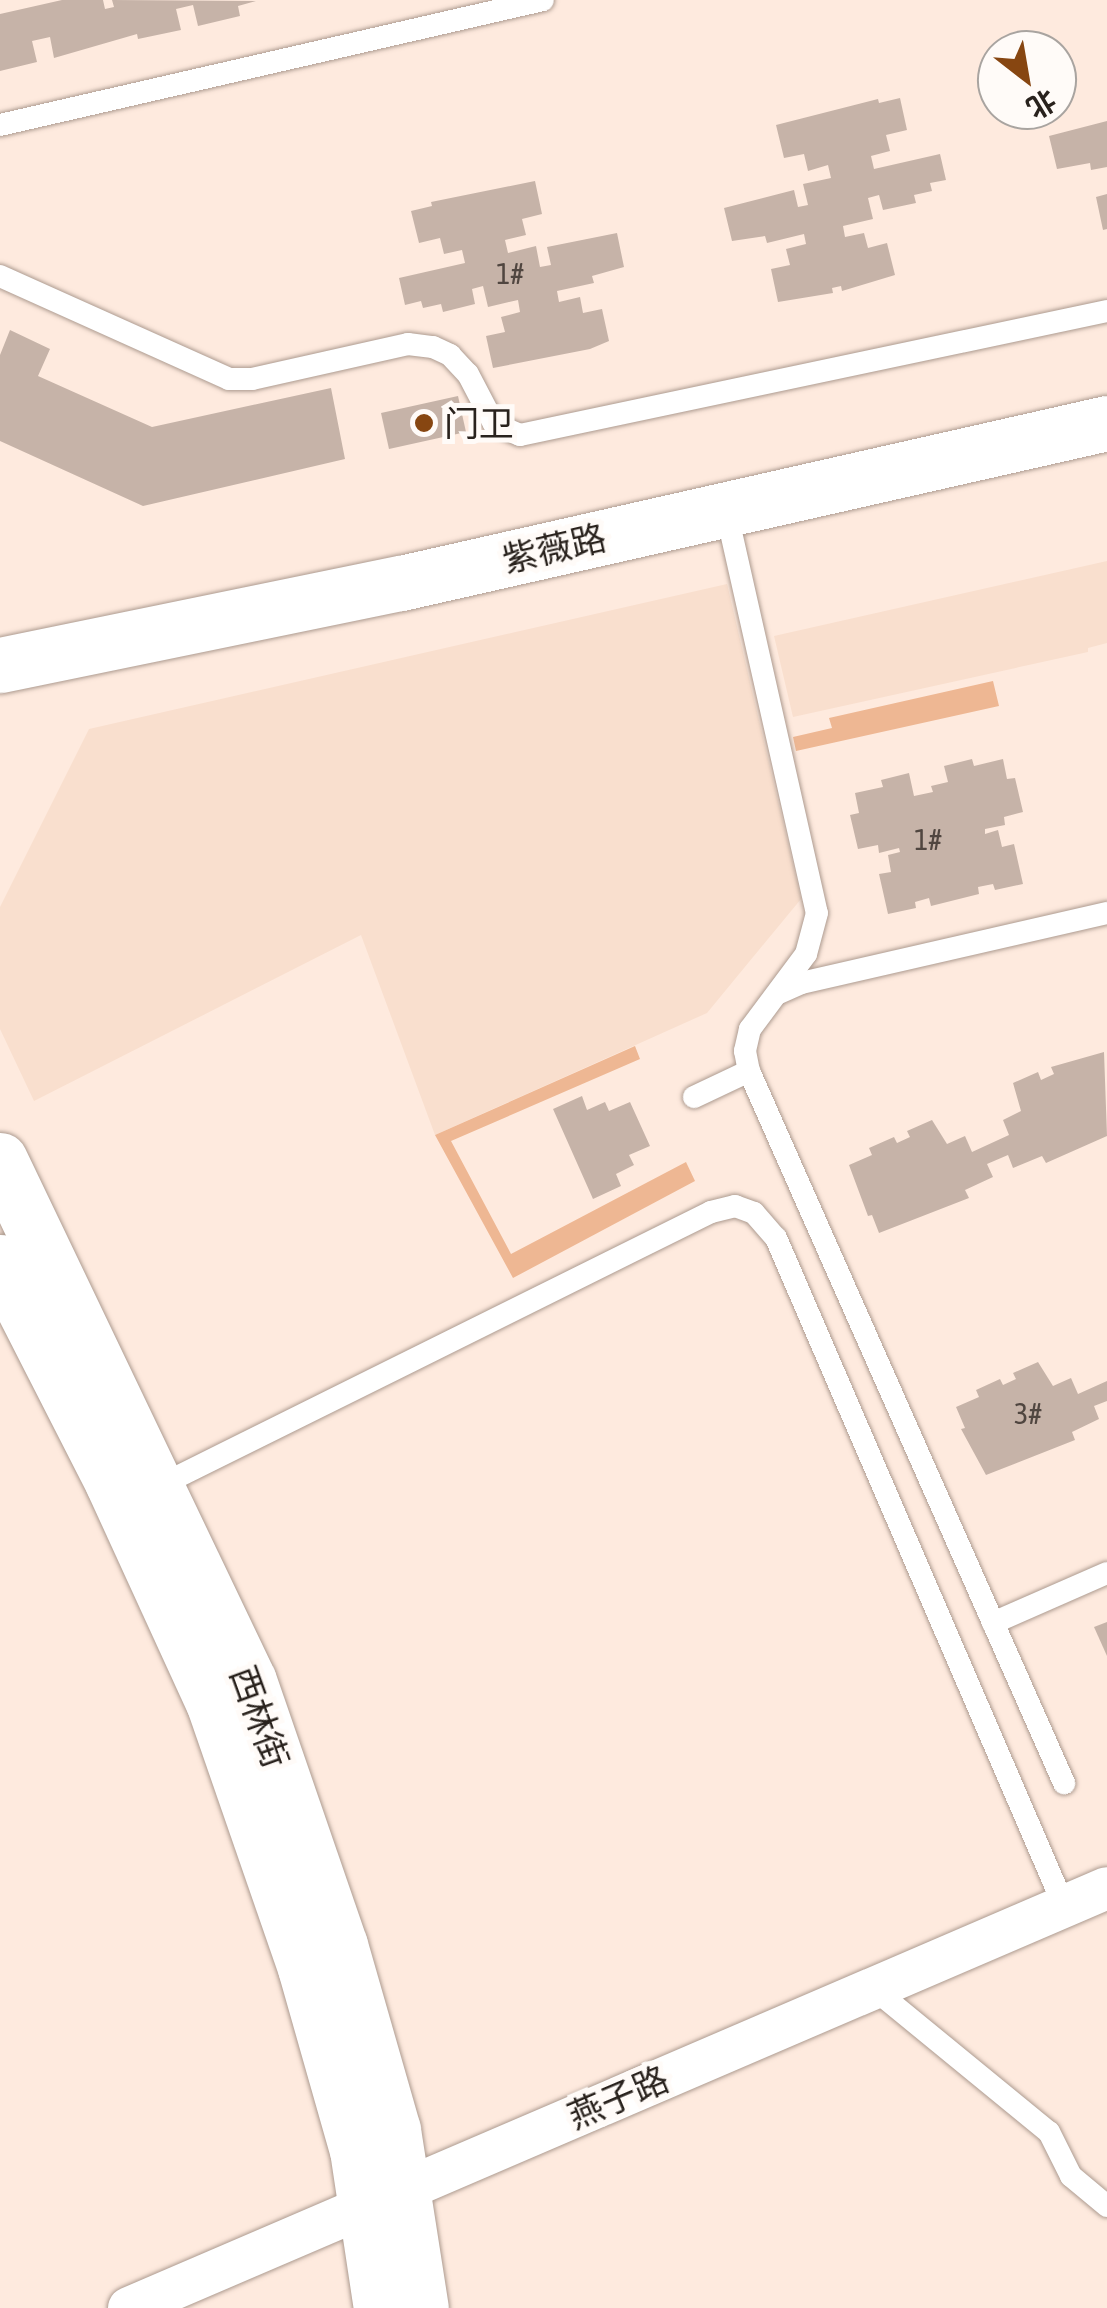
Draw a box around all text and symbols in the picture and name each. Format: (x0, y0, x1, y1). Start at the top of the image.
north arrow (977, 30, 1077, 130)
text: 北 (1021, 83, 1062, 125)
house number: 1# (496, 255, 524, 291)
place label: 门卫 (444, 402, 514, 444)
marker: 门卫 (413, 412, 435, 434)
street label: 紫薇路 (498, 516, 610, 580)
house number: 1# (914, 821, 942, 857)
house number: 3# (1014, 1395, 1042, 1431)
street label: 西林街 (222, 1660, 298, 1774)
street label: 燕子路 (561, 2057, 675, 2137)

